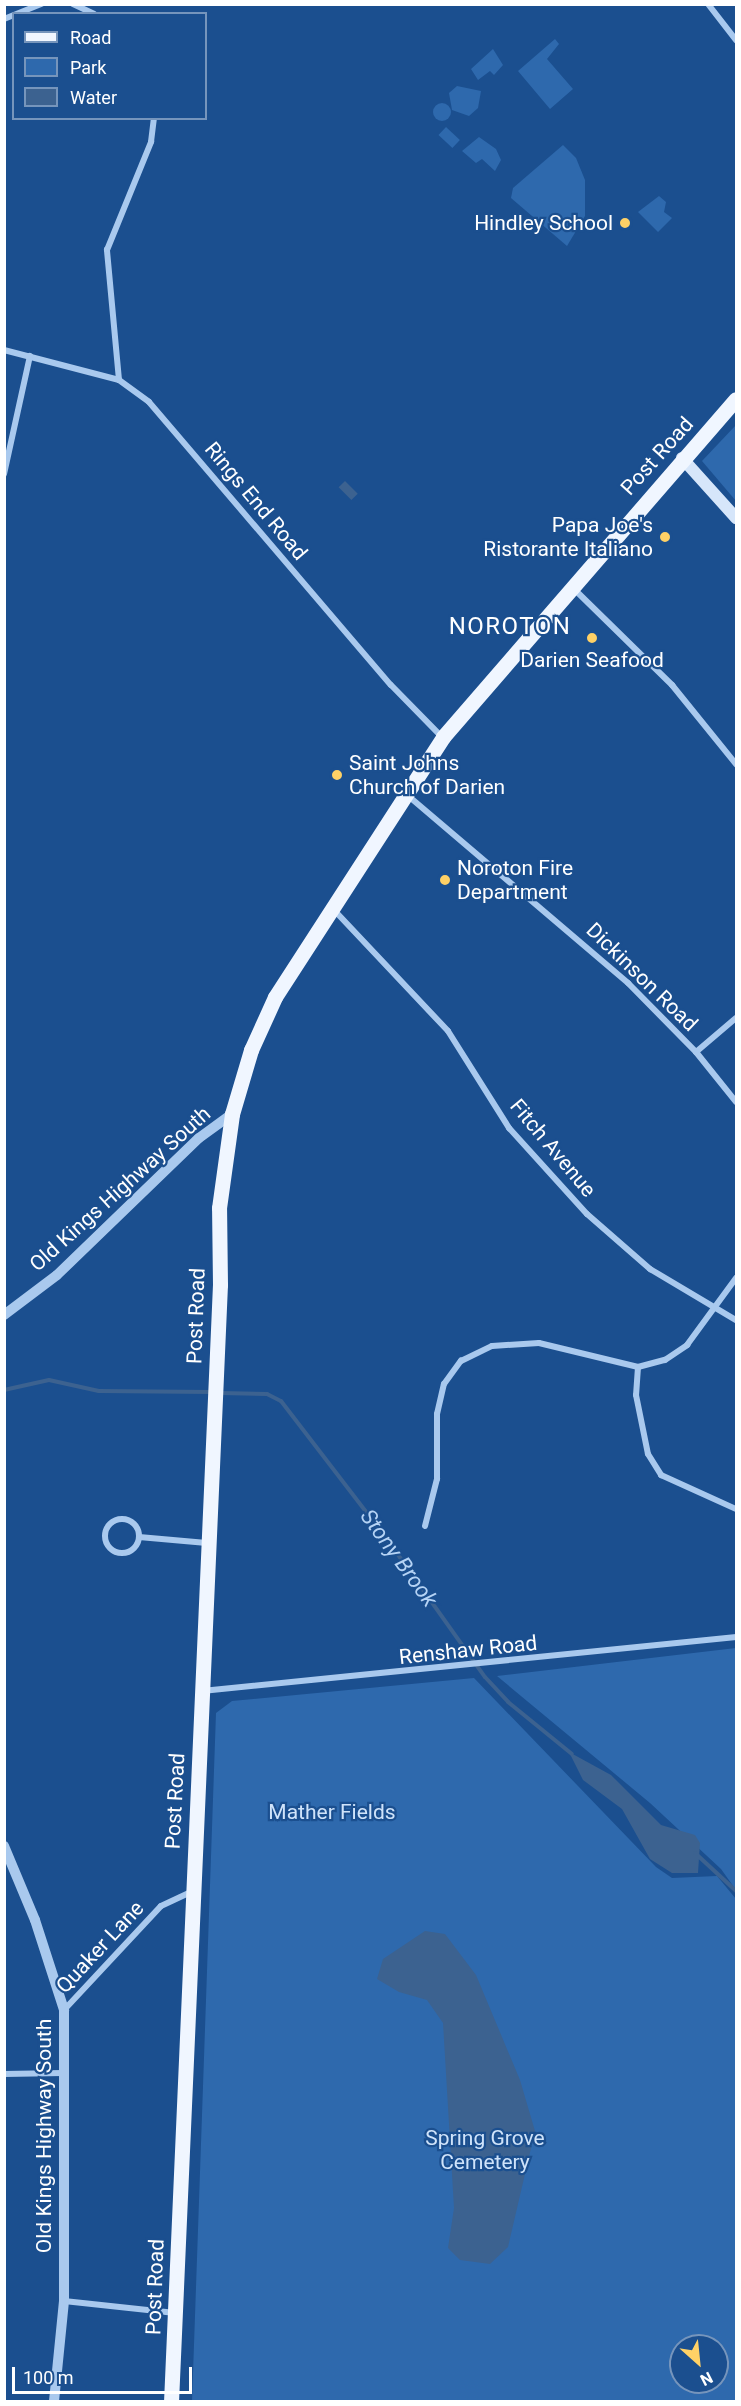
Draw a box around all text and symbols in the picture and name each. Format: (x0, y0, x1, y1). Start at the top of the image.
legend (12, 12, 207, 120)
text: Road (70, 27, 111, 48)
text: Park (70, 57, 106, 78)
text: Water (70, 87, 117, 108)
place label: Hindley School (474, 210, 613, 236)
marker: Hindley School (618, 216, 632, 230)
street label: Post Road (615, 412, 699, 500)
street label: Rings End Road (199, 437, 313, 565)
place label: Papa Joe's Ristorante Italiano (483, 512, 653, 562)
marker: Papa Joe's Ristorante Italiano (658, 530, 672, 544)
district label: NOROTON (449, 613, 571, 641)
marker: Darien Seafood (585, 631, 599, 645)
place label: Darien Seafood (520, 647, 664, 673)
place label: Saint Johns Church of Darien (349, 750, 505, 800)
marker: Saint Johns Church of Darien (330, 768, 344, 782)
place label: Noroton Fire Department (457, 855, 573, 905)
marker: Noroton Fire Department (438, 873, 452, 887)
street label: Dickinson Road (581, 918, 703, 1036)
street label: Fitch Avenue (505, 1094, 601, 1202)
street label: Old Kings Highway South (24, 1101, 216, 1277)
street label: Post Road (182, 1267, 210, 1365)
water label: Stony Brook (355, 1504, 443, 1612)
street label: Renshaw Road (398, 1630, 538, 1670)
street label: Post Road (160, 1752, 190, 1850)
park label: Mather Fields (268, 1799, 396, 1825)
street label: Quaker Lane (51, 1896, 149, 1998)
street label: Old Kings Highway South (31, 2019, 57, 2253)
park label: Spring Grove Cemetery (425, 2125, 545, 2175)
street label: Post Road (141, 2238, 169, 2336)
north arrow (669, 2334, 729, 2394)
scale bar (15, 2355, 195, 2393)
text: 100 m (23, 2367, 74, 2388)
text: N (697, 2368, 716, 2390)

